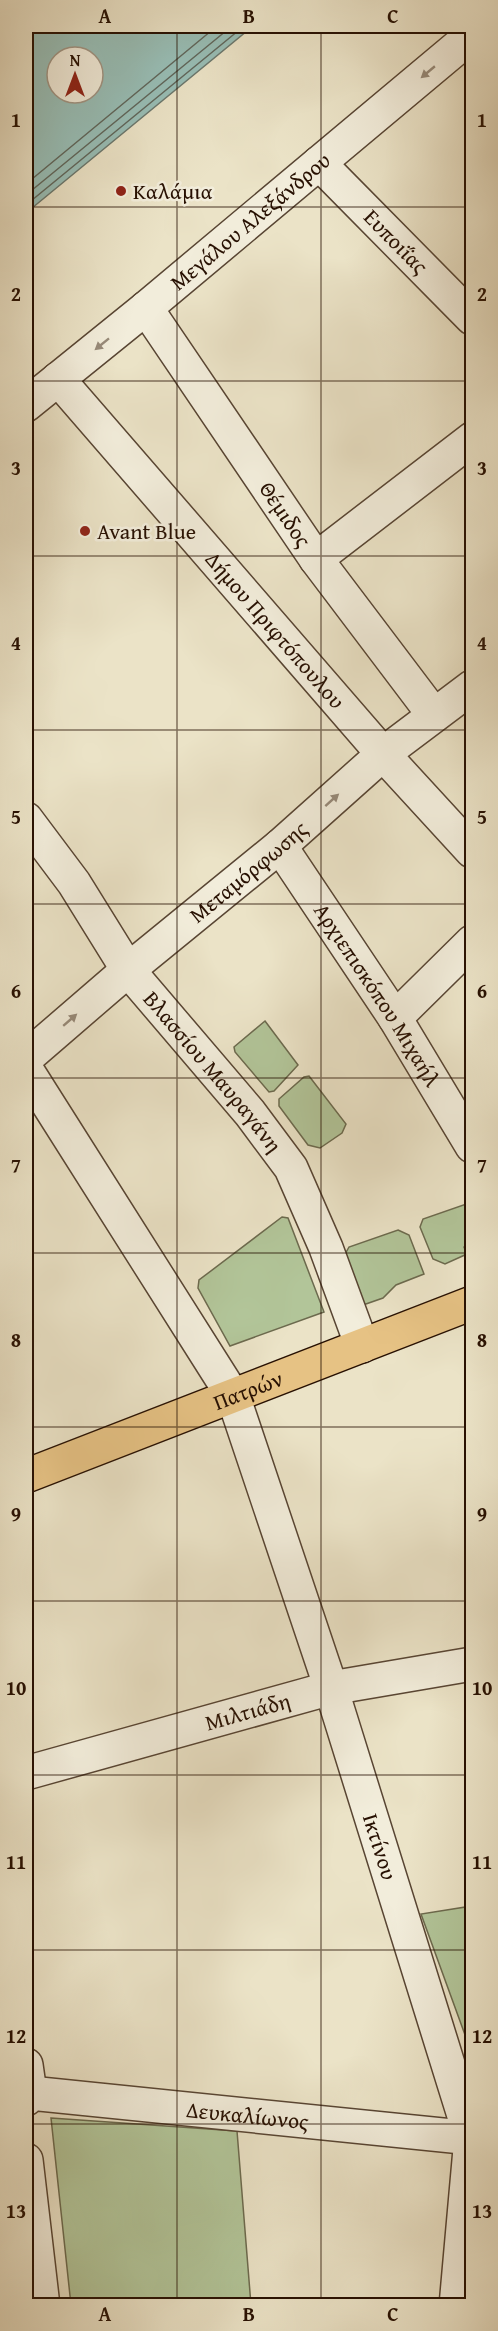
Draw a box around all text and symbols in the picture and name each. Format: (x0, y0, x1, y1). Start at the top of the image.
text: A (99, 1, 112, 30)
text: B (243, 1, 255, 30)
text: C (387, 1, 399, 30)
north arrow (45, 45, 105, 105)
text: N (70, 48, 81, 72)
one-way arrow (421, 65, 436, 78)
text: 1 (11, 105, 21, 134)
text: 1 (477, 105, 487, 134)
street label: Μεγάλου Αλεξάνδρου (163, 144, 337, 298)
place label: Καλάμια (133, 175, 213, 207)
marker: Καλάμια (114, 184, 128, 198)
street label: Ευποιΐας (357, 202, 436, 282)
text: 2 (11, 279, 21, 308)
text: 2 (477, 279, 487, 308)
one-way arrow (94, 337, 110, 350)
text: 3 (11, 453, 21, 482)
text: 3 (477, 453, 487, 482)
street label: Θέμιδος (252, 475, 320, 554)
place label: Avant Blue (97, 515, 196, 547)
marker: Avant Blue (78, 524, 92, 538)
street label: Δήμου Πριφτόπουλου (198, 544, 353, 716)
text: 4 (11, 628, 21, 657)
text: 4 (477, 628, 487, 657)
one-way arrow (324, 794, 339, 807)
text: 5 (11, 802, 21, 831)
text: 5 (477, 802, 487, 831)
street label: Μεταμόρφωσης (182, 813, 315, 930)
street label: Αρχιεπισκόπου Μιχαήλ (306, 896, 449, 1094)
text: 6 (11, 976, 21, 1005)
text: 6 (477, 976, 487, 1005)
street label: Βλασσίου Μαυραγάνη (136, 984, 290, 1159)
one-way arrow (62, 1014, 77, 1027)
text: 7 (11, 1150, 21, 1179)
text: 7 (477, 1150, 487, 1179)
text: 8 (11, 1325, 21, 1354)
text: 8 (477, 1325, 487, 1354)
street label: Πατρών (208, 1362, 288, 1418)
text: 9 (11, 1499, 21, 1528)
text: 9 (477, 1499, 487, 1528)
text: 10 (6, 1673, 26, 1702)
text: 10 (472, 1673, 492, 1702)
street label: Μιλτιάδη (201, 1684, 294, 1738)
street label: Ικτίνου (355, 1809, 406, 1884)
text: 11 (6, 1847, 26, 1876)
text: 11 (472, 1847, 492, 1876)
text: 12 (6, 2021, 26, 2050)
text: 12 (472, 2021, 492, 2050)
street label: Δευκαλίωνος (185, 2093, 311, 2137)
text: 13 (6, 2196, 26, 2225)
text: 13 (472, 2196, 492, 2225)
text: A (99, 2299, 112, 2328)
text: B (243, 2299, 255, 2328)
text: C (387, 2299, 399, 2328)

